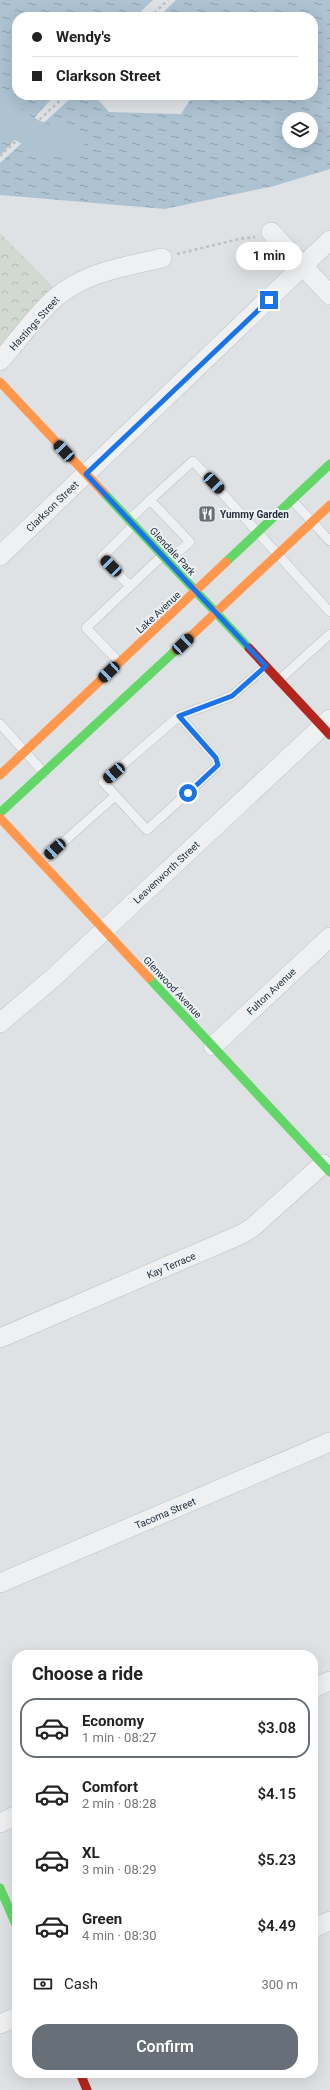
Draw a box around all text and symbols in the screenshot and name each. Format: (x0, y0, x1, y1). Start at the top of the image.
text: Wendy's (56, 28, 111, 46)
text: Clarkson Street (56, 67, 161, 85)
map controls (282, 112, 318, 148)
button: layers (282, 112, 318, 148)
callout: 1 min (236, 242, 302, 270)
text: 1 min (253, 248, 285, 263)
route end (260, 291, 278, 309)
street label: Hastings Street (7, 294, 61, 353)
car (51, 438, 77, 464)
car (201, 470, 227, 496)
street label: Clarkson Street (24, 479, 81, 534)
restaurant icon: Yummy Garden (197, 504, 217, 524)
place label: Yummy Garden (220, 509, 289, 520)
street label: Glendale Park (148, 525, 198, 578)
car (98, 553, 124, 579)
street label: Lake Avenue (134, 589, 183, 636)
car (170, 631, 196, 657)
car (96, 659, 122, 685)
car (101, 761, 127, 785)
route start (179, 784, 197, 802)
car (42, 837, 68, 861)
street label: Leavenworth Street (131, 839, 202, 906)
street label: Glenwood Avenue (141, 954, 204, 1020)
street label: Fulton Avenue (245, 966, 298, 1017)
street label: Kay Terrace (145, 1250, 197, 1281)
street label: Tacoma Street (133, 1496, 197, 1531)
text: Choose a ride (32, 1663, 143, 1684)
icon: car (34, 1710, 70, 1746)
text: Economy (82, 1712, 144, 1730)
text: $3.08 (257, 1719, 296, 1737)
text: 1 min · 08:27 (82, 1730, 157, 1745)
icon: car (34, 1776, 70, 1812)
text: Comfort (82, 1778, 138, 1796)
text: $4.15 (257, 1785, 296, 1803)
text: 2 min · 08:28 (82, 1796, 157, 1811)
icon: car (34, 1842, 70, 1878)
text: XL (82, 1844, 100, 1862)
text: $5.23 (257, 1851, 296, 1869)
text: 3 min · 08:29 (82, 1862, 157, 1877)
icon: car (34, 1908, 70, 1944)
text: Green (82, 1910, 122, 1928)
text: $4.49 (257, 1917, 296, 1935)
text: 4 min · 08:30 (82, 1928, 157, 1943)
icon: cash (32, 1973, 54, 1995)
text: Cash (64, 1975, 98, 1993)
text: 300 m (261, 1977, 298, 1992)
button: Confirm (32, 2024, 298, 2070)

